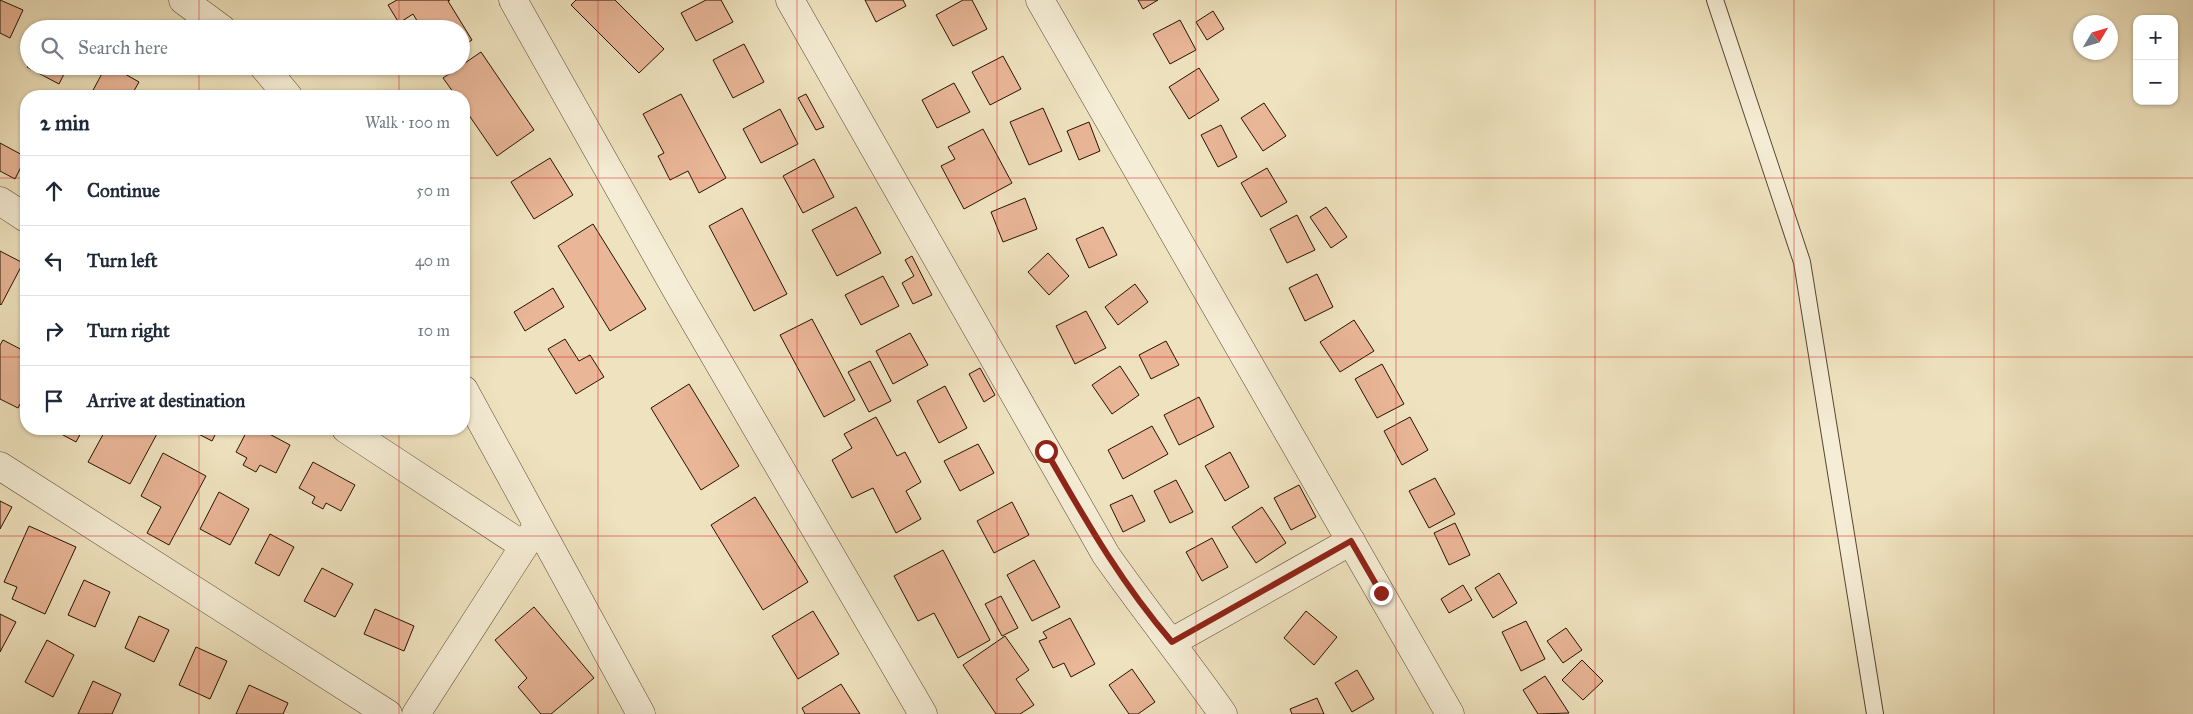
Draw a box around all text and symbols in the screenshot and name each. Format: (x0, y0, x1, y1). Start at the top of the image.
north arrow (2073, 15, 2118, 60)
map controls (2133, 15, 2178, 105)
button: + (2133, 15, 2178, 60)
search box (20, 20, 470, 75)
icon: search (38, 34, 66, 62)
text: Search here (78, 36, 168, 59)
button: − (2133, 60, 2178, 105)
text: 2 min (40, 110, 90, 136)
text: Walk · 100 m (365, 113, 450, 132)
icon: ahead (40, 177, 68, 205)
text: Continue (87, 179, 160, 202)
text: 50 m (416, 181, 450, 200)
icon: left (40, 247, 68, 275)
text: Turn left (87, 249, 157, 272)
text: 40 m (415, 251, 450, 270)
icon: right (40, 317, 68, 345)
text: Turn right (87, 319, 170, 342)
text: 10 m (418, 321, 450, 340)
icon: arrive (40, 387, 68, 415)
text: Arrive at destination (87, 389, 245, 412)
route start (1035, 440, 1058, 463)
route end (1370, 582, 1393, 605)

